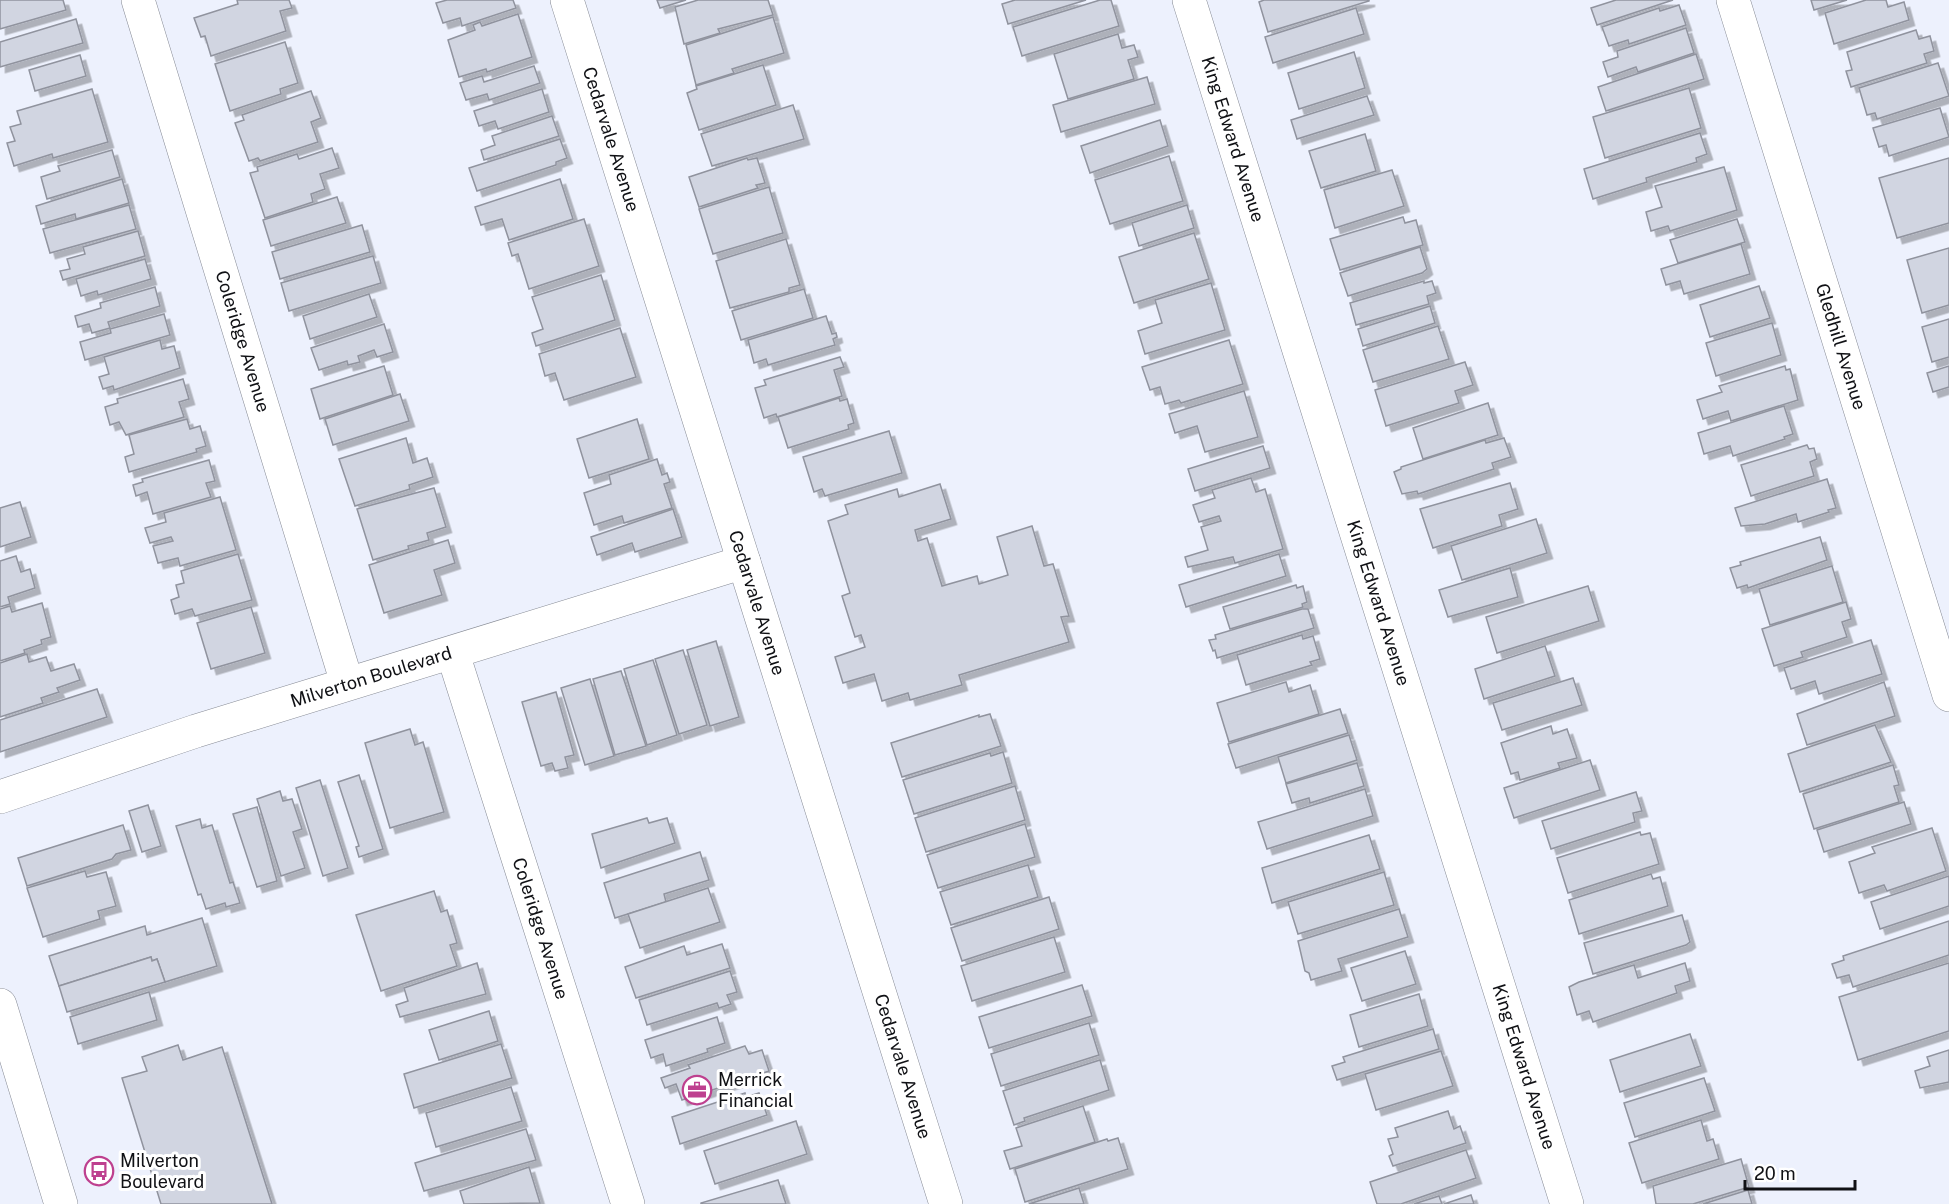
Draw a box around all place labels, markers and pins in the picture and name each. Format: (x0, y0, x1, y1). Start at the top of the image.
place label: Merrick Financial (718, 1069, 794, 1111)
office icon: Merrick Financial (681, 1074, 713, 1106)
place label: Milverton Boulevard (120, 1150, 204, 1192)
bus stop icon: Milverton Boulevard (83, 1155, 115, 1187)

